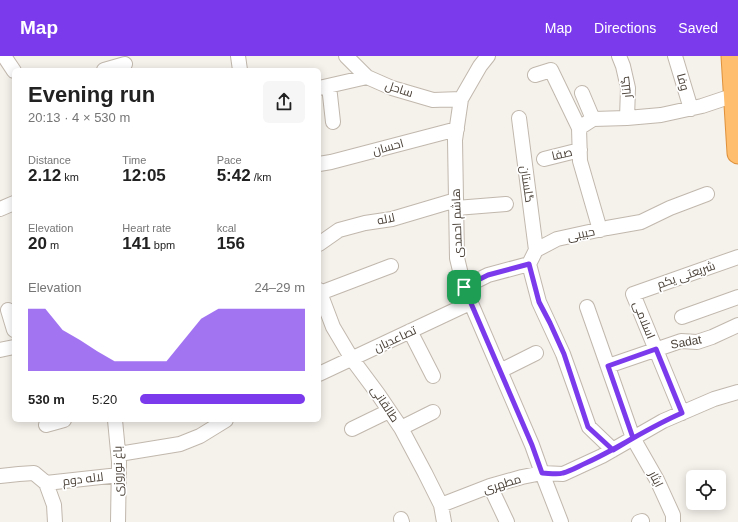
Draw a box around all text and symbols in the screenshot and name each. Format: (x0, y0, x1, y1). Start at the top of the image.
text: Map (20, 17, 58, 38)
text: Map (545, 20, 572, 36)
text: Directions (594, 20, 656, 36)
text: Saved (678, 20, 718, 36)
street label: وفا (674, 72, 692, 92)
street label: گلنار (618, 75, 634, 100)
street label: ساحل (383, 78, 415, 100)
button: share (263, 81, 305, 123)
text: Evening run (28, 82, 155, 107)
text: 20:13 · 4 × 530 m (28, 110, 130, 125)
street label: احسان (371, 136, 405, 158)
street label: صفا (550, 145, 574, 163)
text: Distance (28, 154, 71, 166)
text: Time (122, 154, 146, 166)
text: Pace (217, 154, 242, 166)
street label: گلستان (517, 165, 537, 203)
text: 2.12 (28, 166, 61, 185)
text: 12:05 (122, 166, 166, 185)
text: 5:42 (217, 166, 251, 185)
text: km (61, 171, 79, 183)
text: /km (251, 171, 271, 183)
street label: هاشم احمدی (449, 188, 466, 258)
street label: لاله (376, 210, 396, 228)
text: Elevation (28, 222, 73, 234)
text: Heart rate (122, 222, 171, 234)
text: kcal (217, 222, 236, 234)
street label: حبیبی (566, 224, 596, 244)
text: 20 (28, 234, 47, 253)
text: 141 (122, 234, 151, 253)
text: 156 (217, 234, 245, 253)
text: m (47, 239, 59, 251)
text: bpm (151, 239, 175, 251)
street label: شریعتی یکم (655, 259, 717, 292)
pin (447, 270, 481, 304)
icon: arrive (453, 276, 475, 298)
text: Elevation (28, 280, 81, 295)
text: 24–29 m (254, 280, 305, 295)
street label: اسلامی (630, 299, 658, 341)
street label: تصاعدیان (372, 323, 419, 355)
street label: Sadat (669, 332, 703, 352)
street label: طالقانی (368, 383, 402, 425)
text: 530 m (28, 392, 65, 407)
text: 5:20 (92, 392, 117, 407)
street label: باغ نوروزی (111, 446, 126, 496)
street label: ایثار (646, 468, 666, 490)
street label: لاله دوم (62, 470, 104, 489)
map controls (686, 470, 726, 510)
button: locate (686, 470, 726, 510)
street label: مطهری (481, 472, 523, 496)

